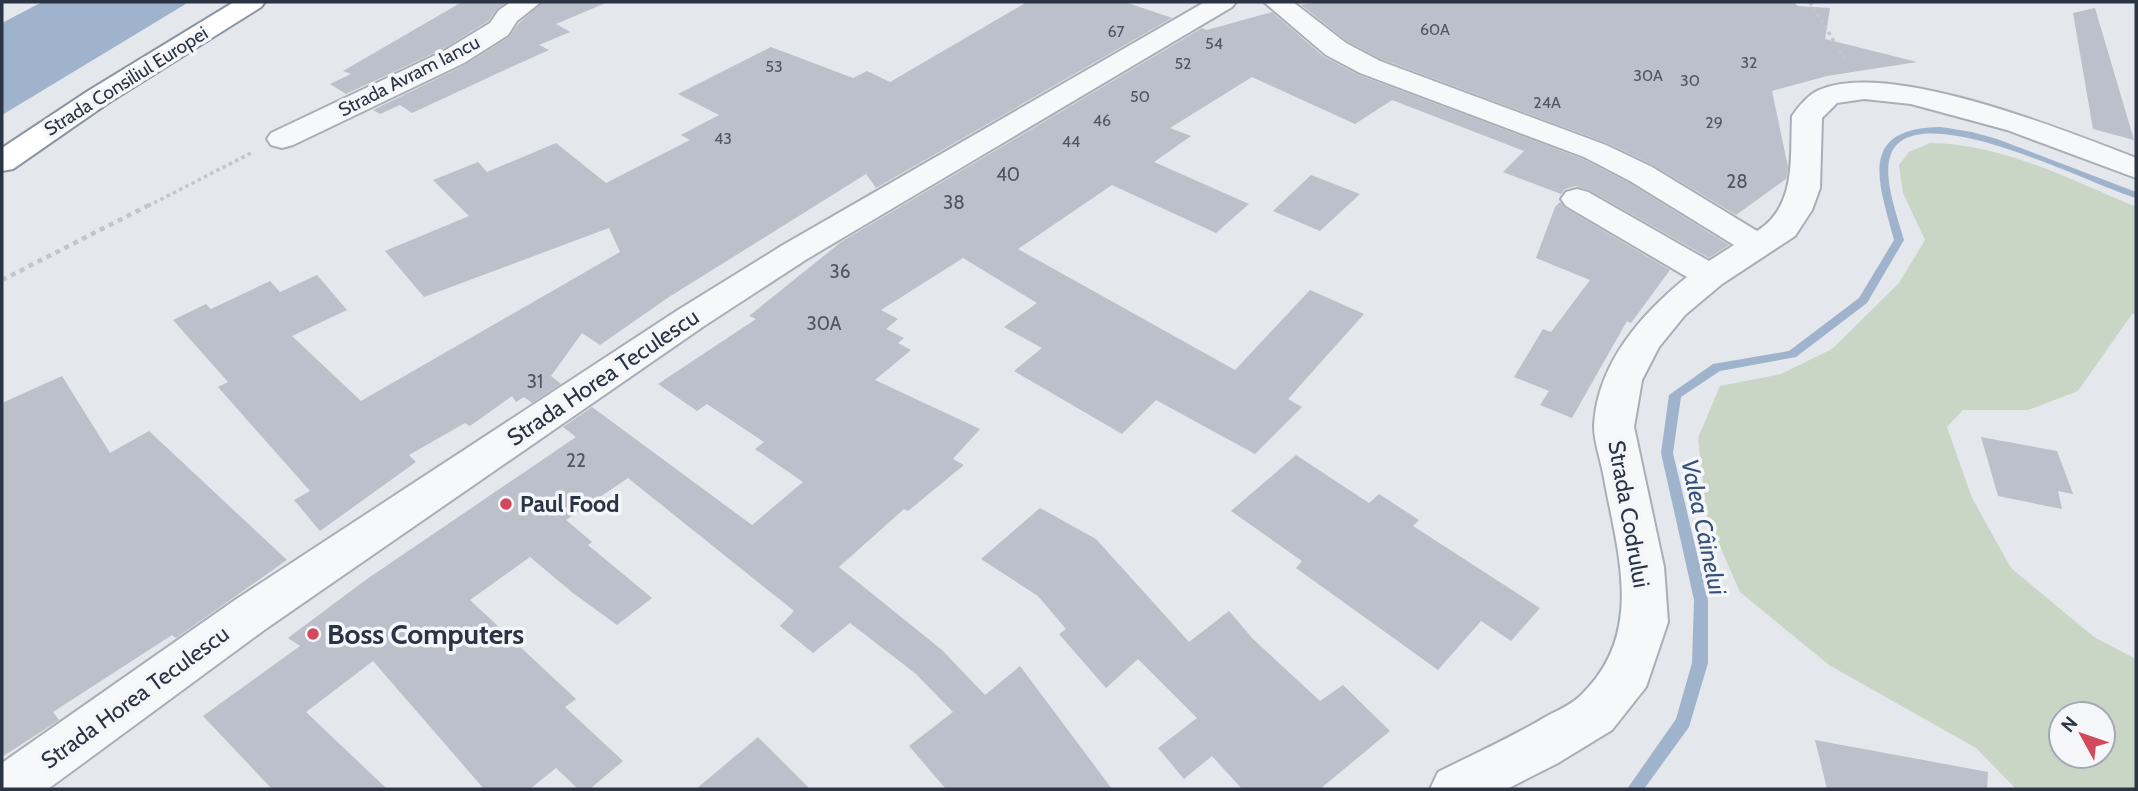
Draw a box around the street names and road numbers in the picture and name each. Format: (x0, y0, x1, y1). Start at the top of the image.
street label: Strada Consiliul Europei (40, 21, 212, 141)
street label: Strada Avram Iancu (335, 30, 483, 122)
street label: Strada Horea Teculescu (502, 302, 704, 452)
street label: Strada Codrului (1602, 438, 1656, 590)
street label: Strada Horea Teculescu (36, 619, 234, 775)

